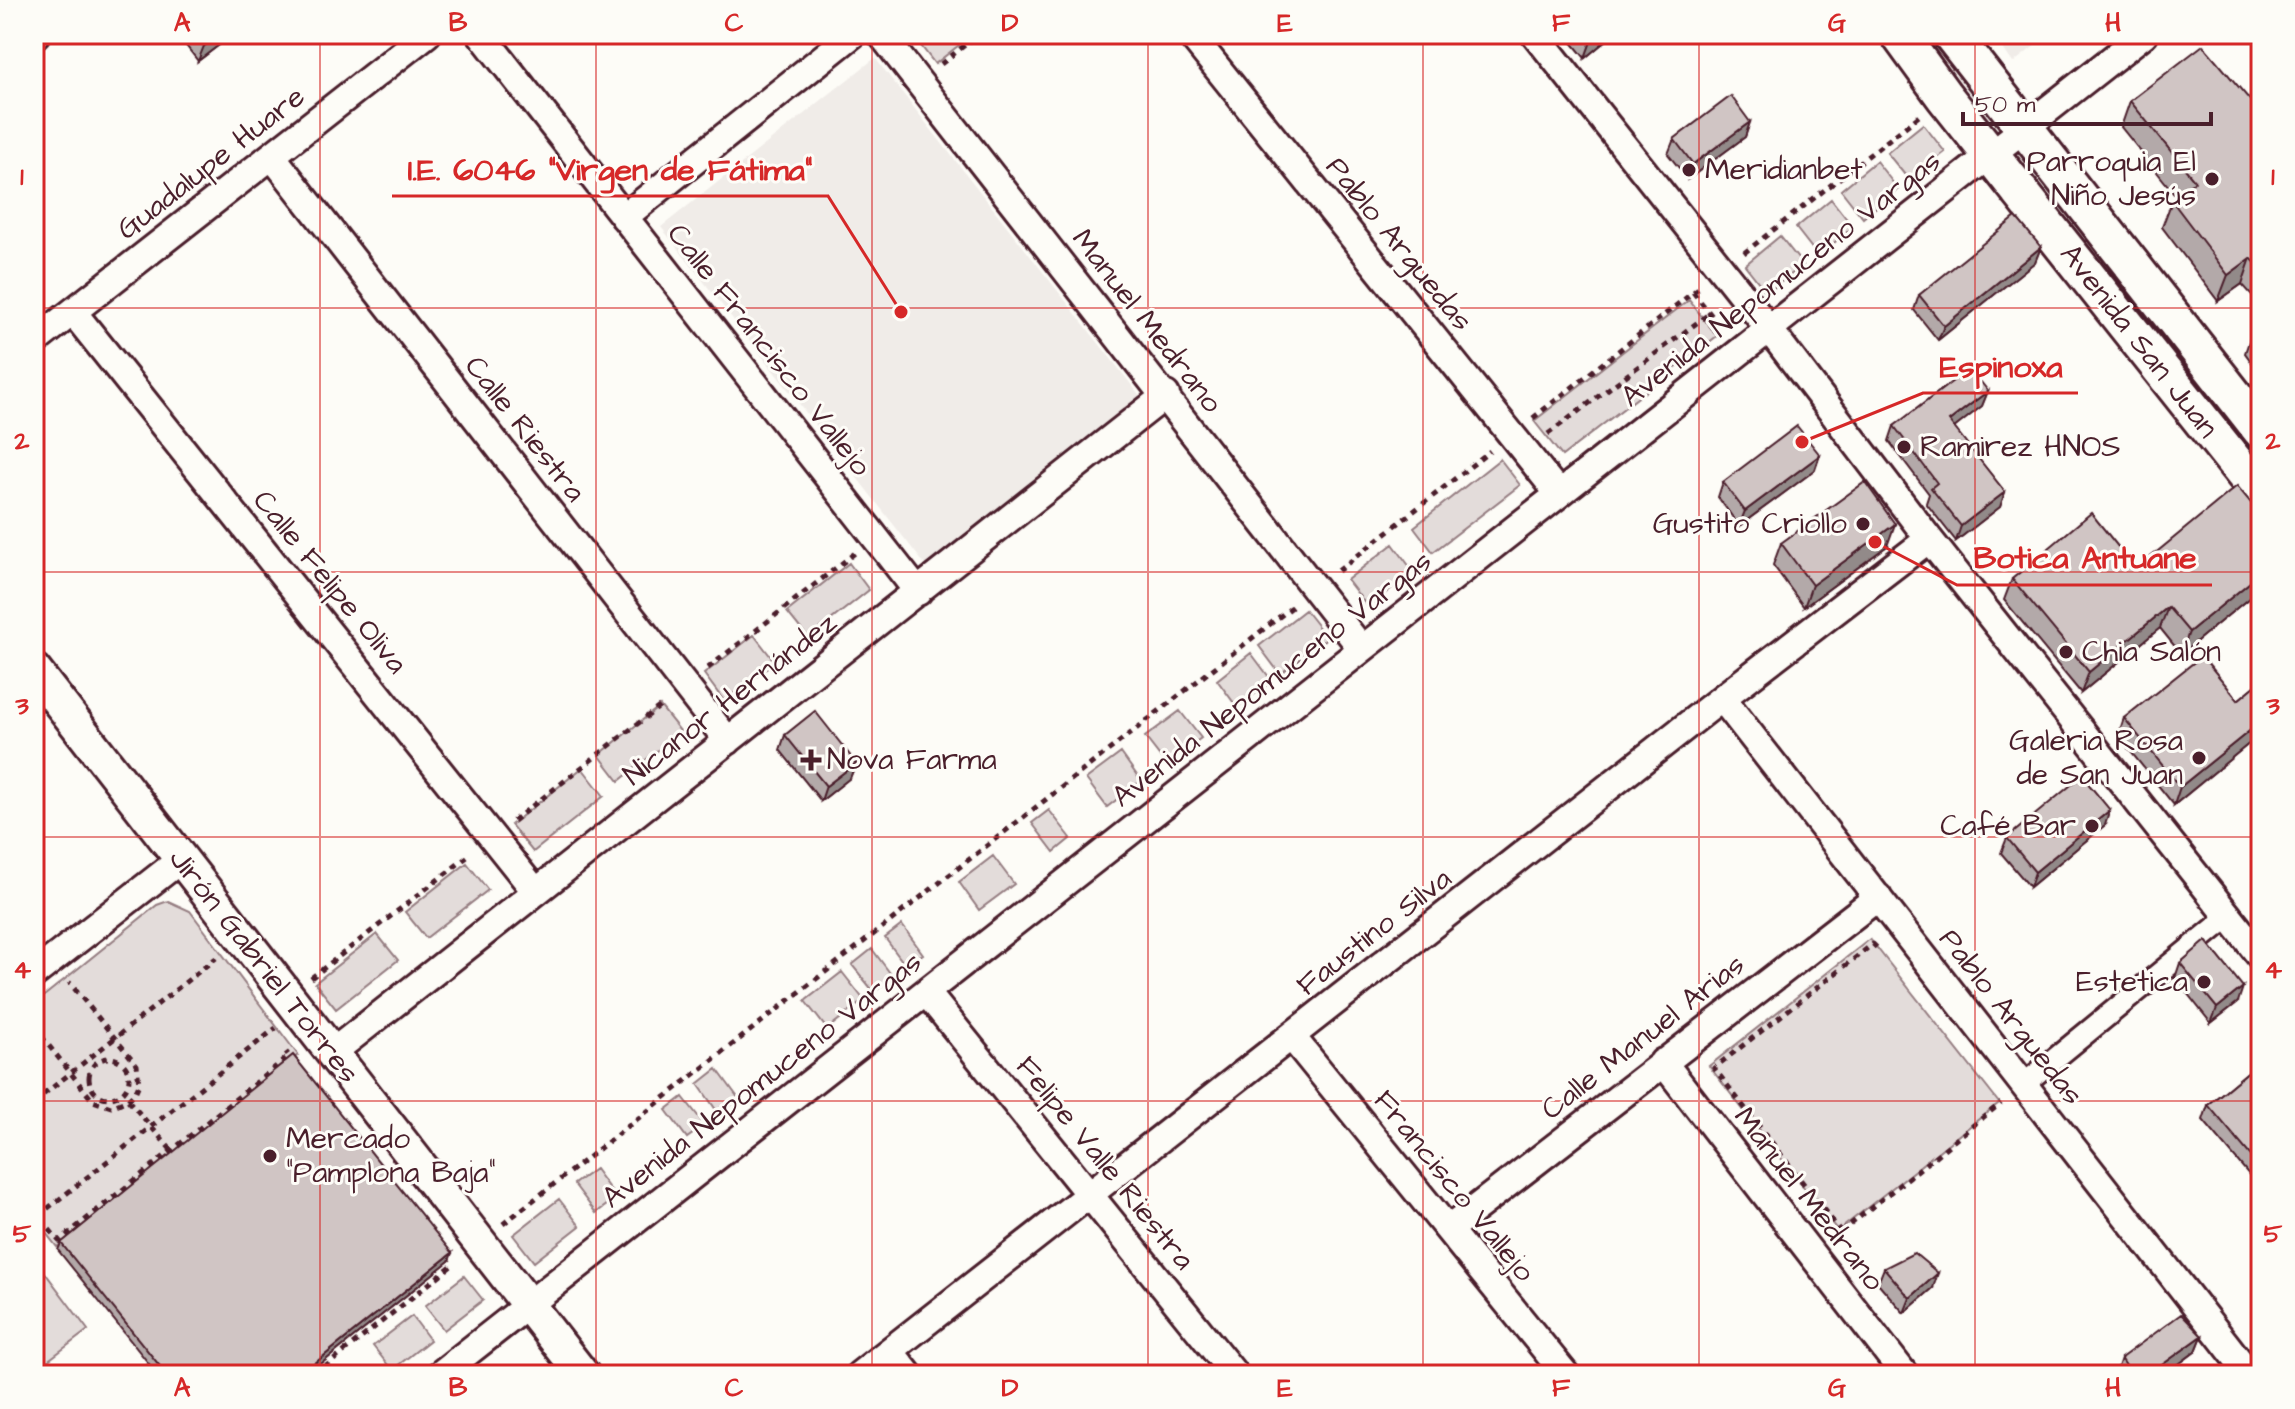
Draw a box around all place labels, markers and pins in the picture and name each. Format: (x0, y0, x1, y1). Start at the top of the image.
callout: I.E. 6046 "Virgen de Fátima" (392, 140, 828, 196)
place label: Parroquia El Niño Jesús (2027, 141, 2196, 217)
place label: Meridianbet (1705, 149, 1863, 191)
marker: Meridianbet (1680, 161, 1698, 179)
marker: Parroquia El Niño Jesús (2203, 170, 2221, 188)
callout: Espinoxa (1923, 337, 2078, 393)
place label: Ramirez HNOS (1920, 426, 2121, 468)
marker: Ramirez HNOS (1895, 438, 1913, 456)
place label: Gustito Criollo (1653, 503, 1847, 545)
marker: Gustito Criollo (1854, 515, 1872, 533)
callout: Botica Antuane (1957, 529, 2212, 585)
place label: Chia Salón (2082, 631, 2221, 673)
marker: Chia Salón (2057, 643, 2075, 661)
place label: Galeria Rosa de San Juan (2009, 720, 2183, 796)
place label: Nova Farma (827, 739, 997, 781)
marker: Galeria Rosa de San Juan (2190, 749, 2208, 767)
marker: Nova Farma (802, 751, 820, 769)
place label: Café Bar (1940, 805, 2076, 847)
marker: Café Bar (2083, 817, 2101, 835)
place label: Estetica (2076, 961, 2188, 1003)
marker: Estetica (2195, 973, 2213, 991)
place label: Mercado "Pamplona Baja" (286, 1118, 496, 1194)
marker: Mercado "Pamplona Baja" (261, 1147, 279, 1165)

